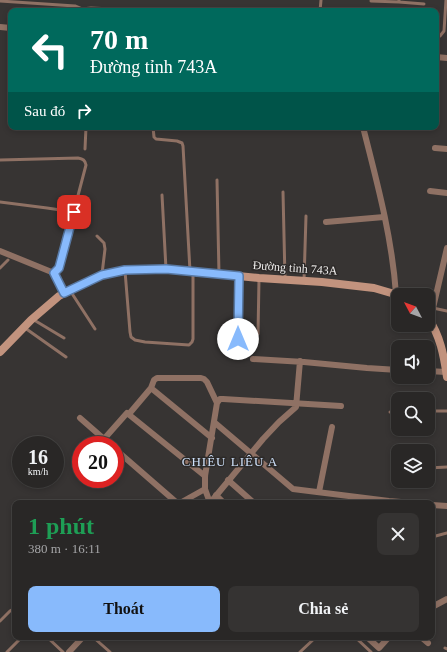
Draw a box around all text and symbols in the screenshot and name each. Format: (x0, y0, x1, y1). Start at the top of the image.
icon: left (24, 24, 76, 76)
text: 70 m (90, 24, 148, 55)
text: Đường tỉnh 743A (90, 57, 217, 77)
icon: right (73, 100, 95, 122)
text: Sau đó (24, 103, 65, 119)
pin (57, 195, 91, 229)
icon: arrive (63, 201, 85, 223)
street label: Đường tỉnh 743A (252, 258, 338, 278)
north arrow (391, 288, 435, 332)
map controls (391, 288, 435, 488)
position arrow (217, 318, 259, 360)
button: sound (391, 340, 435, 384)
button: search (391, 392, 435, 436)
speed limit sign: 20 (72, 436, 124, 488)
button: layers (391, 444, 435, 488)
text: 16 (28, 446, 48, 468)
district label: CHIÊU LIÊU A (182, 454, 278, 469)
text: km/h (28, 466, 48, 477)
text: 1 phút (28, 513, 94, 539)
button: close (377, 513, 419, 555)
text: 380 m · 16:11 (28, 541, 101, 556)
button: Thoát (28, 586, 220, 632)
button: Chia sẻ (228, 586, 419, 632)

